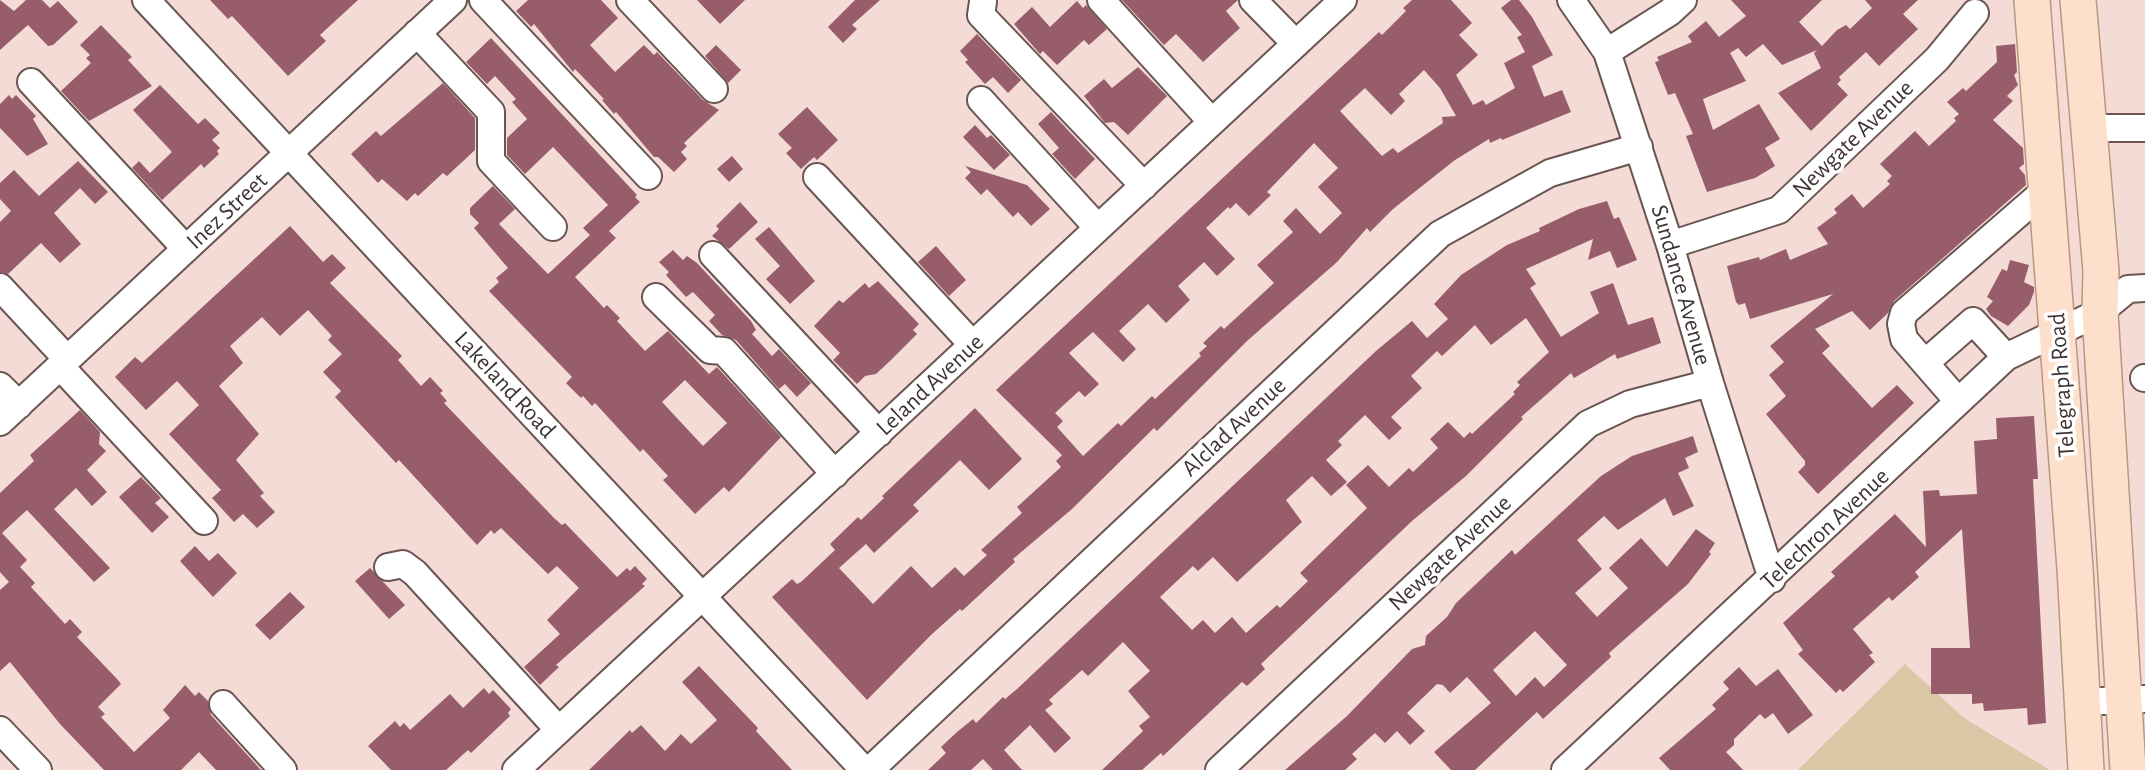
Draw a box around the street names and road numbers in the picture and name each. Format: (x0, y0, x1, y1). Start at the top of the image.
street label: Newgate Avenue (1786, 74, 1920, 204)
street label: Inez Street (181, 166, 273, 256)
street label: Sundance Avenue (1644, 201, 1718, 369)
street label: Telegraph Road (2043, 312, 2081, 458)
street label: Lakeland Road (448, 325, 562, 445)
street label: Leland Avenue (870, 328, 990, 442)
street label: Alclad Avenue (1176, 371, 1292, 483)
street label: Telechron Avenue (1755, 462, 1895, 596)
street label: Newgate Avenue (1383, 489, 1517, 617)

